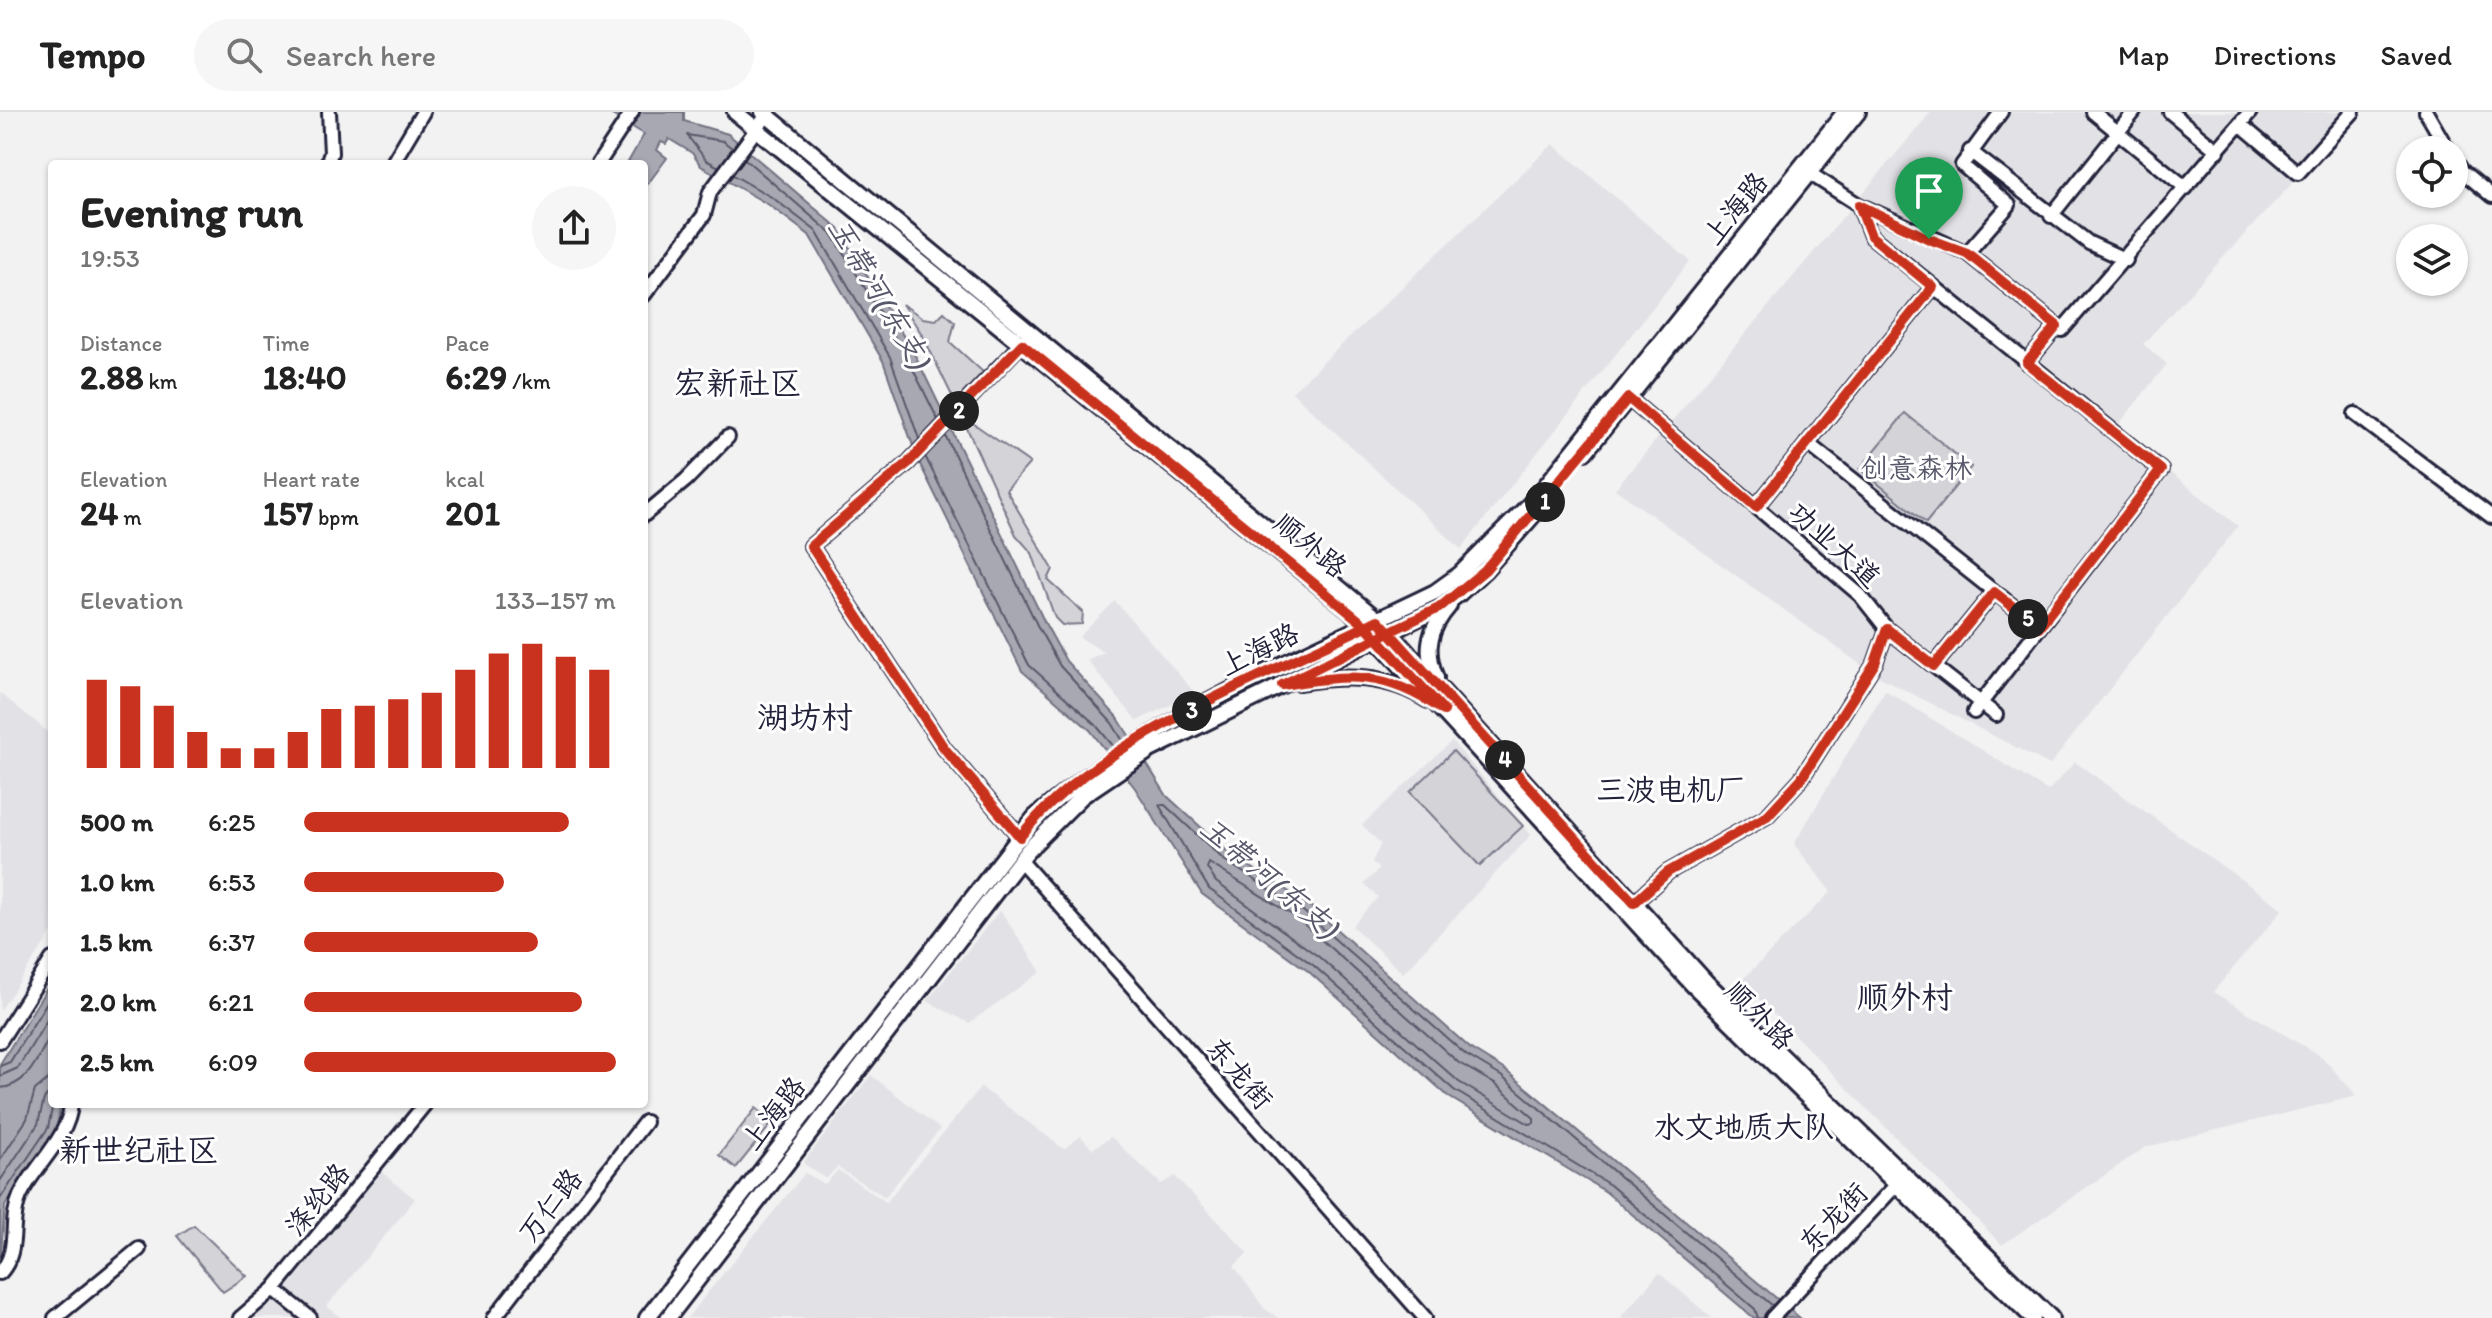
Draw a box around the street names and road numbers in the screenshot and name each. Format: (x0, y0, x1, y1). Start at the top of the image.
street label: 上海路 (1695, 165, 1775, 251)
street label: 功业大道 (1782, 494, 1888, 594)
street label: 顺外路 (1268, 505, 1354, 585)
street label: 上海路 (1214, 615, 1304, 683)
street label: 顺外路 (1718, 973, 1802, 1057)
street label: 东龙街 (1200, 1030, 1280, 1116)
street label: 上海路 (734, 1069, 812, 1157)
street label: 涤纶路 (277, 1156, 357, 1242)
street label: 万仁路 (511, 1161, 589, 1249)
street label: 东龙街 (1792, 1175, 1874, 1259)

